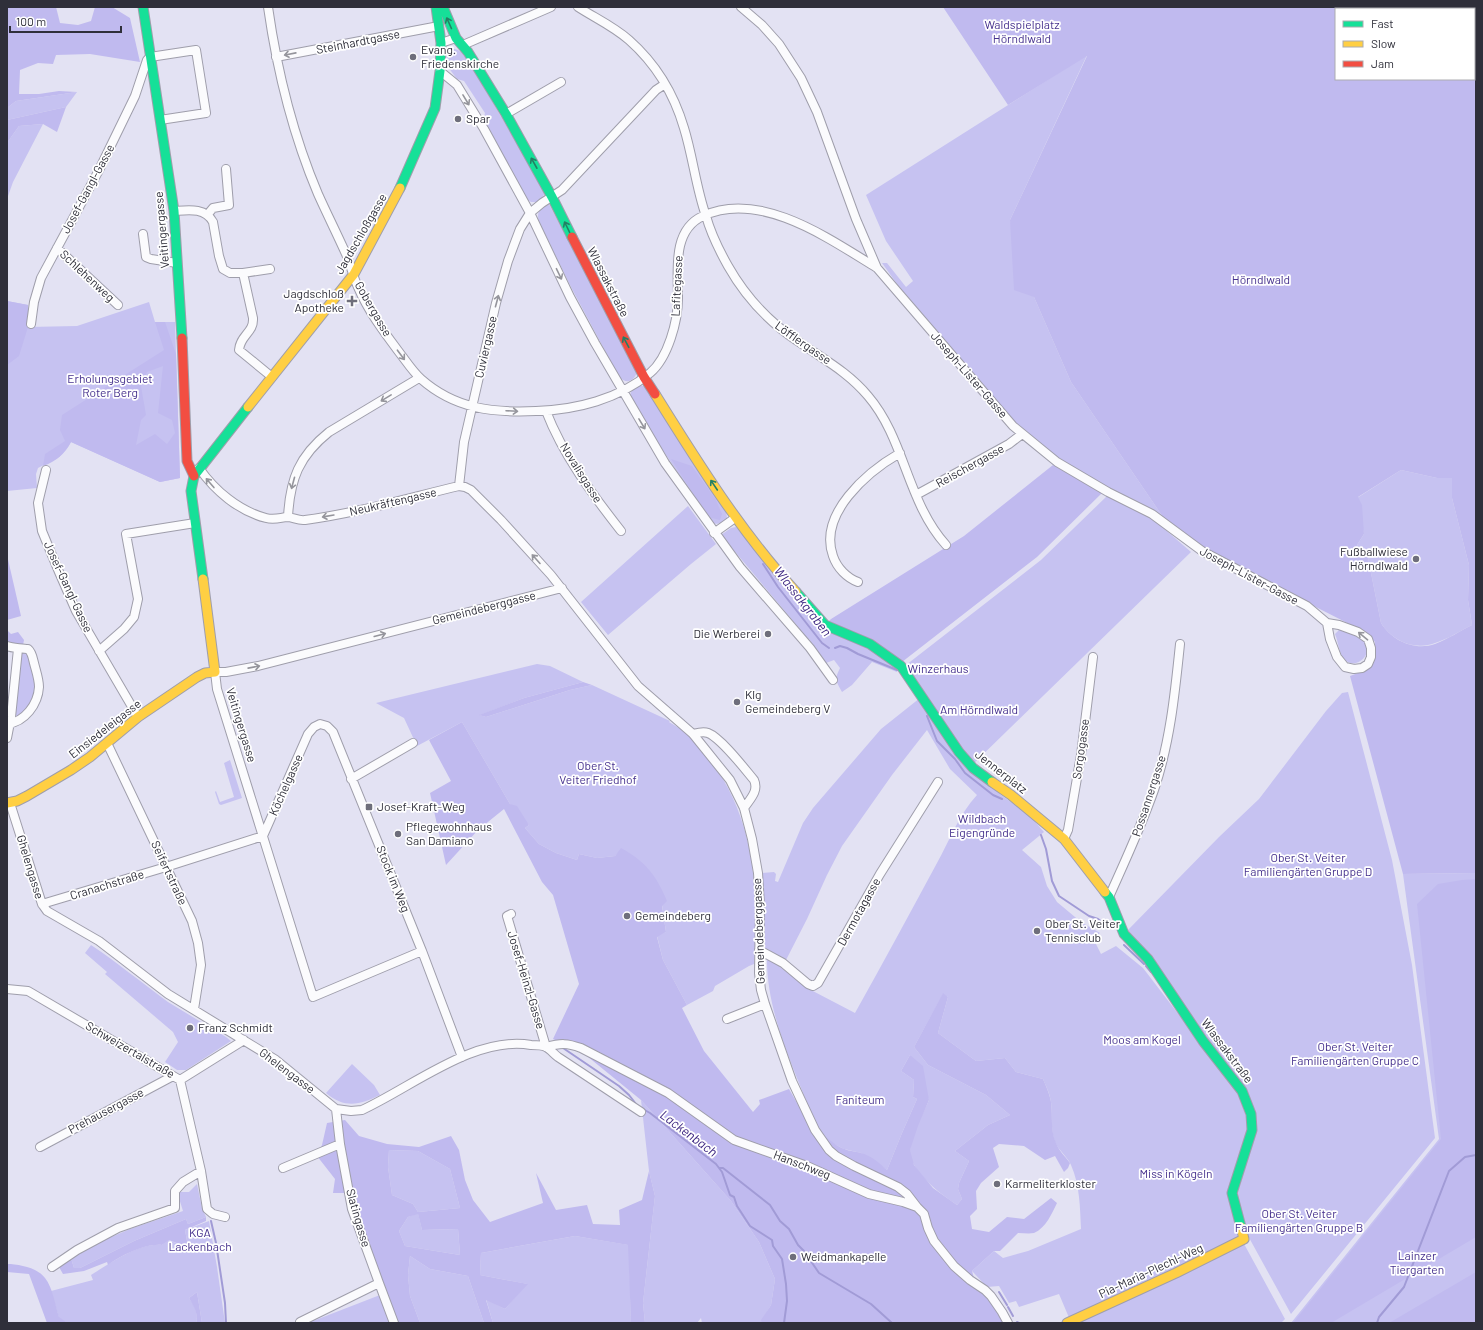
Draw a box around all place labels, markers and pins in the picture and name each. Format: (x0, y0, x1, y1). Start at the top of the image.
place label: Evang. Friedenskirche (421, 42, 499, 70)
marker: Evang. Friedenskirche (408, 52, 418, 62)
place label: Spar (466, 111, 491, 125)
marker: Spar (453, 114, 463, 124)
place label: Jagdschloß Apotheke (284, 286, 344, 314)
marker: Jagdschloß Apotheke (347, 296, 357, 306)
place label: Fußballwiese Hörndlwald (1340, 544, 1408, 572)
marker: Fußballwiese Hörndlwald (1411, 554, 1421, 564)
place label: Die Werberei (693, 626, 760, 640)
marker: Die Werberei (763, 629, 773, 639)
place label: Klg Gemeindeberg V (745, 687, 830, 715)
marker: Klg Gemeindeberg V (732, 697, 742, 707)
place label: Josef-Kraft-Weg (377, 799, 465, 813)
marker: Josef-Kraft-Weg (364, 802, 374, 812)
place label: Pflegewohnhaus San Damiano (406, 819, 492, 847)
marker: Pflegewohnhaus San Damiano (393, 829, 403, 839)
place label: Gemeindeberg (635, 908, 711, 922)
marker: Gemeindeberg (622, 911, 632, 921)
place label: Ober St. Veiter Tennisclub (1045, 916, 1121, 944)
marker: Ober St. Veiter Tennisclub (1032, 926, 1042, 936)
place label: Franz Schmidt (198, 1020, 273, 1034)
marker: Franz Schmidt (185, 1023, 195, 1033)
place label: Karmeliterkloster (1005, 1176, 1096, 1190)
marker: Karmeliterkloster (992, 1179, 1002, 1189)
place label: Weidmankapelle (801, 1249, 886, 1263)
marker: Weidmankapelle (788, 1252, 798, 1262)

